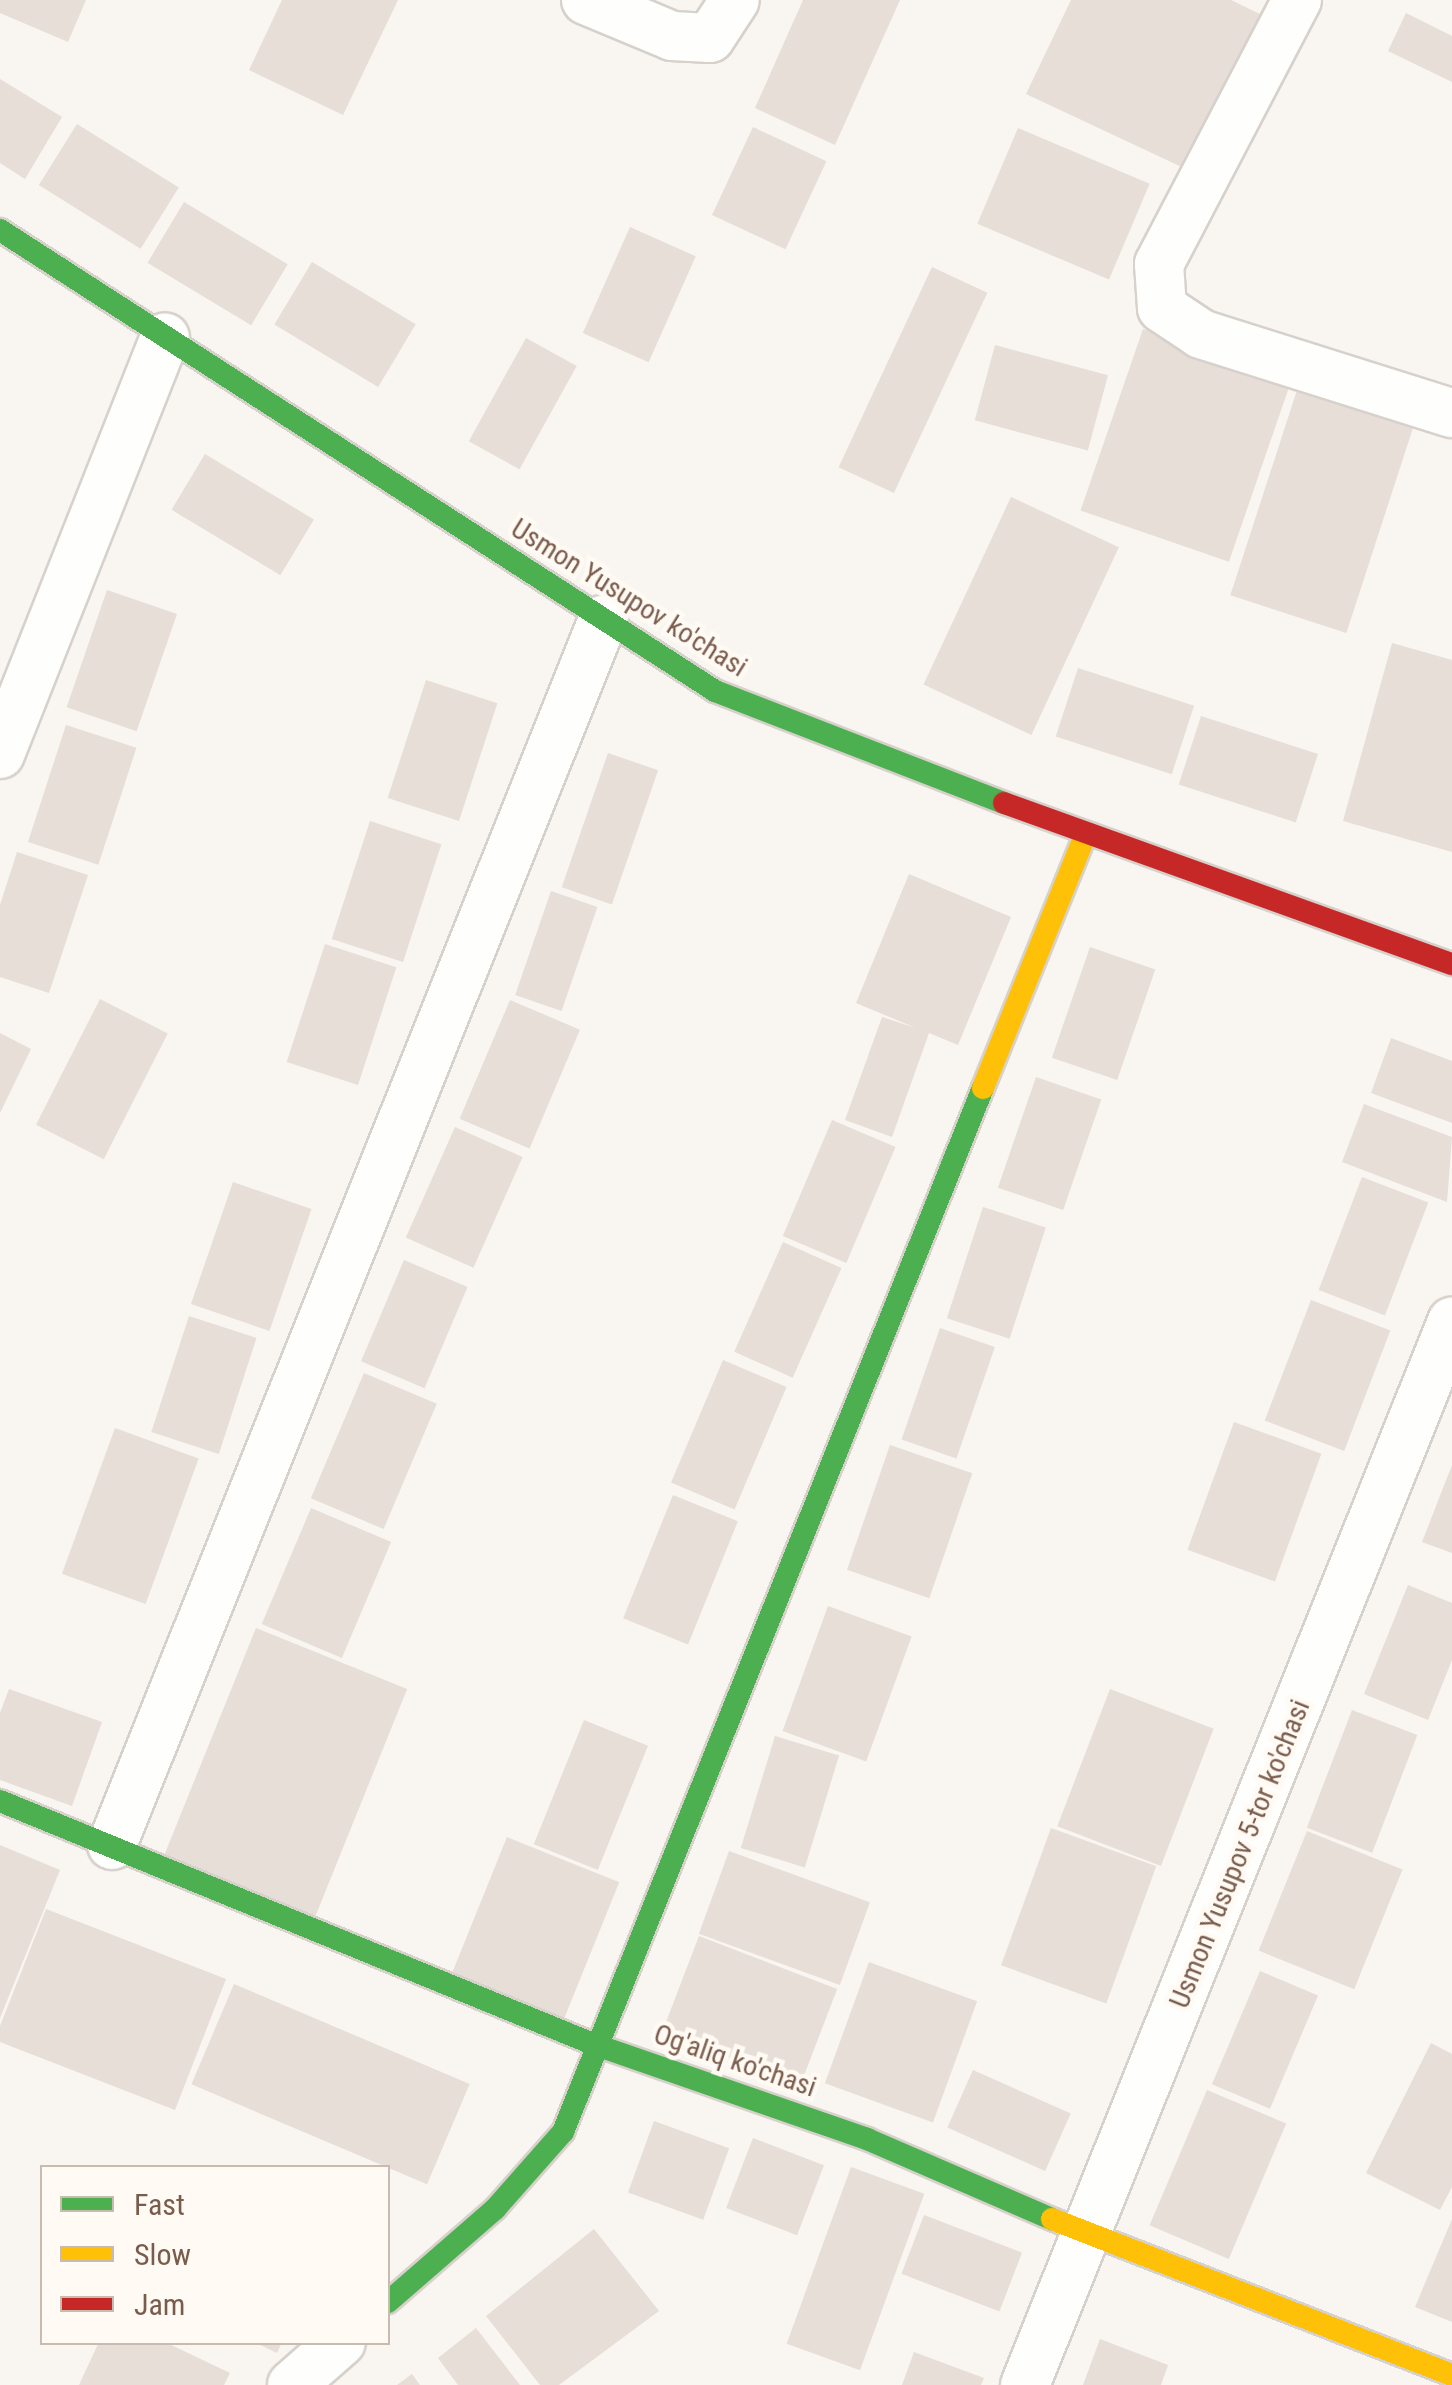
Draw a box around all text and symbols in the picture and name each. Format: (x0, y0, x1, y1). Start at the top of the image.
street label: Usmon Yusupov ko'chasi (505, 512, 753, 684)
street label: Usmon Yusupov 5-tor ko'chasi (1163, 1695, 1317, 2013)
street label: Og'aliq ko'chasi (649, 2018, 821, 2104)
legend (40, 2165, 390, 2345)
text: Fast (134, 2187, 185, 2222)
text: Slow (134, 2237, 191, 2272)
text: Jam (134, 2287, 185, 2322)

